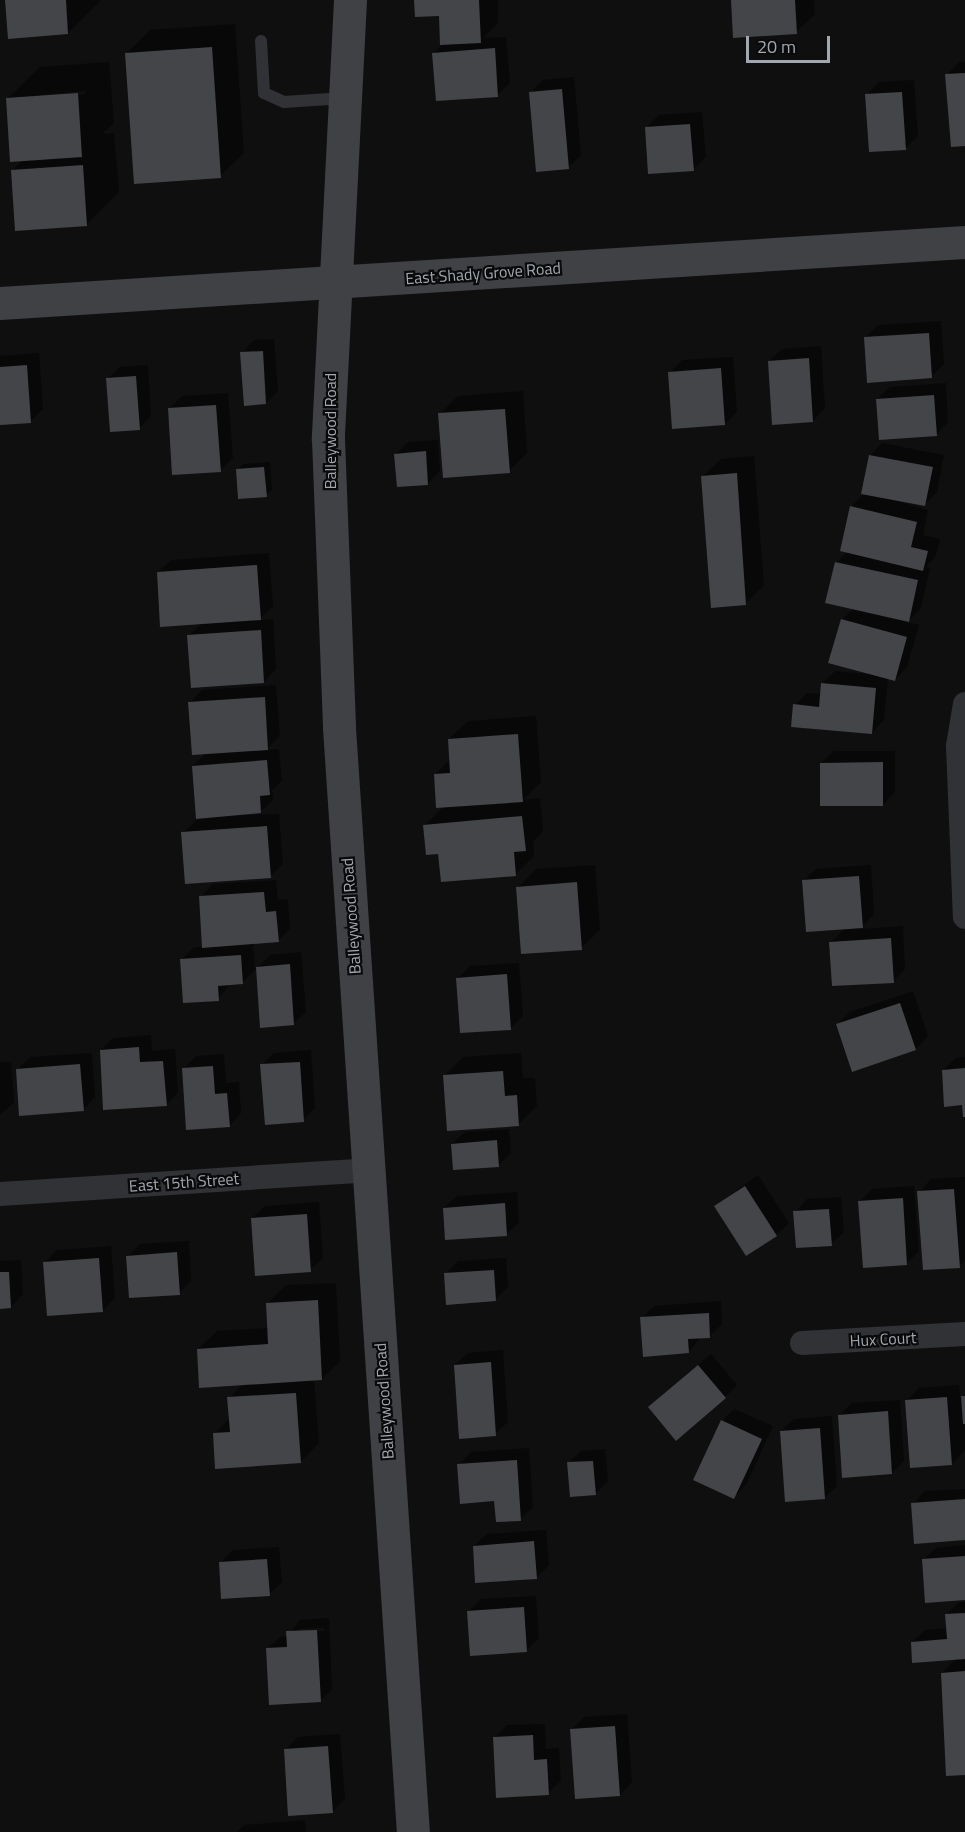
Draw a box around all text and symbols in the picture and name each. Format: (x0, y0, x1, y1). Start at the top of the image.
scale bar (749, 24, 833, 62)
text: 20 m (757, 33, 796, 60)
street label: East Shady Grove Road (405, 258, 561, 288)
street label: Balleywood Road (320, 373, 340, 489)
street label: Balleywood Road (337, 857, 365, 975)
street label: East 15th Street (128, 1169, 240, 1195)
street label: Hux Court (849, 1328, 917, 1350)
street label: Balleywood Road (370, 1342, 398, 1460)

